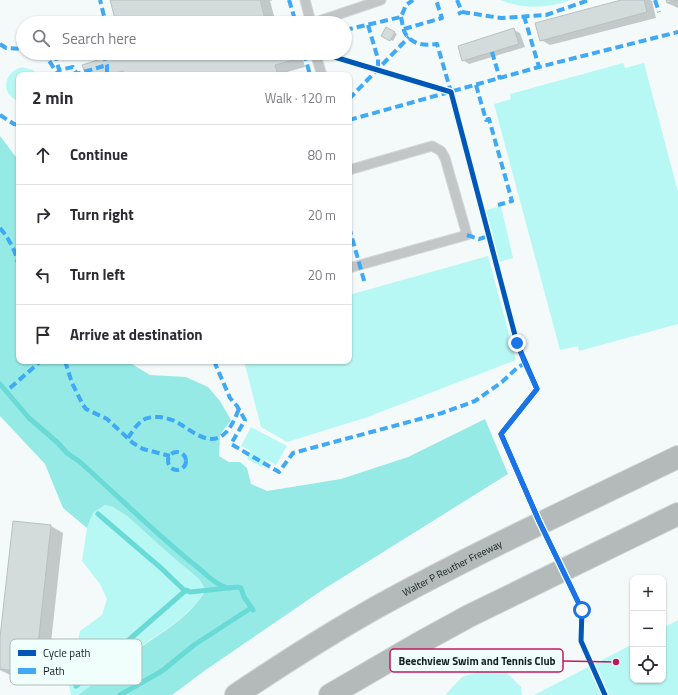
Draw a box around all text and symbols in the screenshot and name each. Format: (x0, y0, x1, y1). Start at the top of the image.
search box (16, 16, 352, 60)
icon: search (30, 27, 52, 49)
text: Search here (62, 27, 136, 50)
text: 2 min (32, 85, 73, 111)
text: Walk · 120 m (265, 88, 336, 108)
text: Continue (70, 143, 128, 166)
icon: ahead (32, 144, 54, 166)
text: 80 m (308, 145, 336, 165)
text: Turn right (70, 203, 134, 226)
icon: right (32, 204, 54, 226)
text: 20 m (308, 205, 336, 225)
text: Turn left (70, 263, 125, 286)
icon: left (32, 264, 54, 286)
text: 20 m (308, 265, 336, 285)
text: Arrive at destination (70, 323, 203, 346)
icon: arrive (32, 324, 54, 346)
route end (508, 334, 526, 352)
street label: Walter P Reuther Freeway (399, 536, 505, 600)
map controls (630, 575, 666, 683)
button: + (630, 575, 666, 611)
route start (573, 601, 591, 619)
button: − (630, 611, 666, 647)
legend (10, 639, 142, 685)
text: Cycle path (43, 645, 91, 661)
button: locate (630, 647, 666, 683)
callout: Beechview Swim and Tennis Club (390, 649, 563, 672)
text: Beechview Swim and Tennis Club (398, 653, 556, 669)
text: Path (43, 663, 65, 679)

